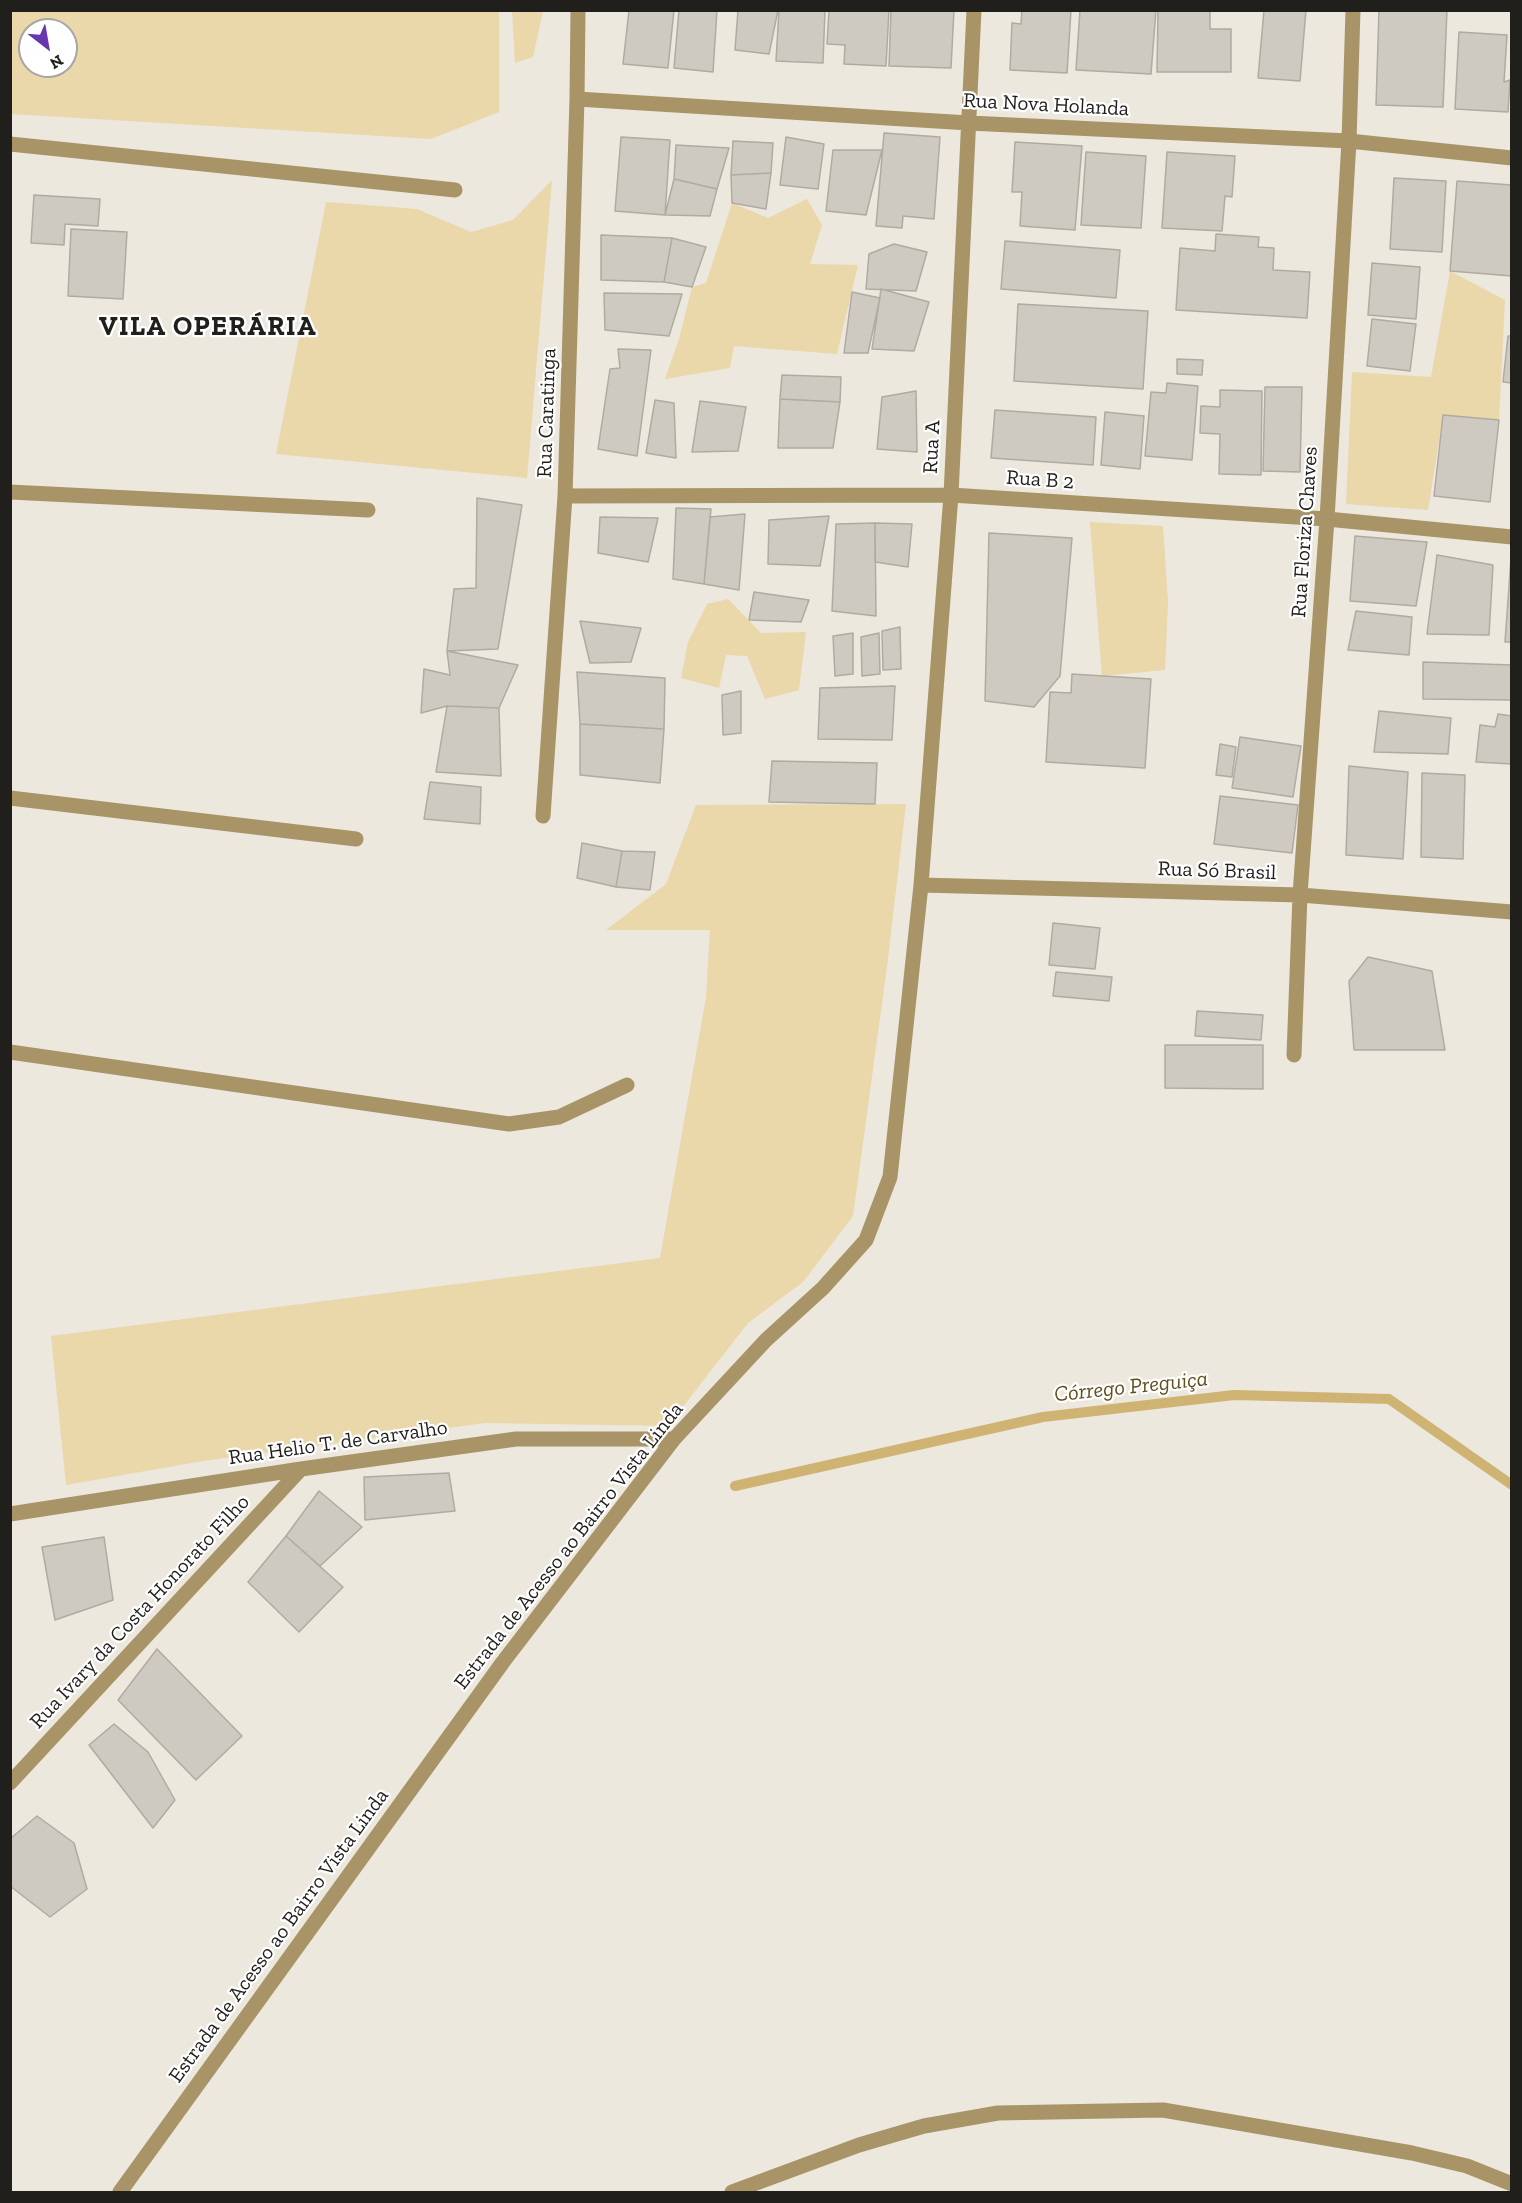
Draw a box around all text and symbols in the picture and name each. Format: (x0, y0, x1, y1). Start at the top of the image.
north arrow (18, 18, 78, 78)
text: N (46, 51, 67, 73)
street label: Rua Nova Holanda (962, 88, 1130, 122)
district label: VILA OPERÁRIA (99, 311, 317, 343)
street label: Rua Caratinga (532, 348, 562, 478)
street label: Rua A (918, 420, 946, 474)
street label: Rua Floriza Chaves (1286, 446, 1324, 618)
street label: Rua B 2 (1005, 465, 1075, 495)
street label: Rua Só Brasil (1157, 856, 1277, 886)
water label: Córrego Preguiça (1053, 1366, 1209, 1408)
street label: Estrada de Acesso ao Bairro Vista Linda (449, 1397, 689, 1695)
street label: Rua Helio T. de Carvalho (227, 1415, 449, 1471)
street label: Rua Ivary da Costa Honorato Filho (25, 1490, 255, 1734)
street label: Estrada de Acesso ao Bairro Vista Linda (164, 1784, 394, 2088)

